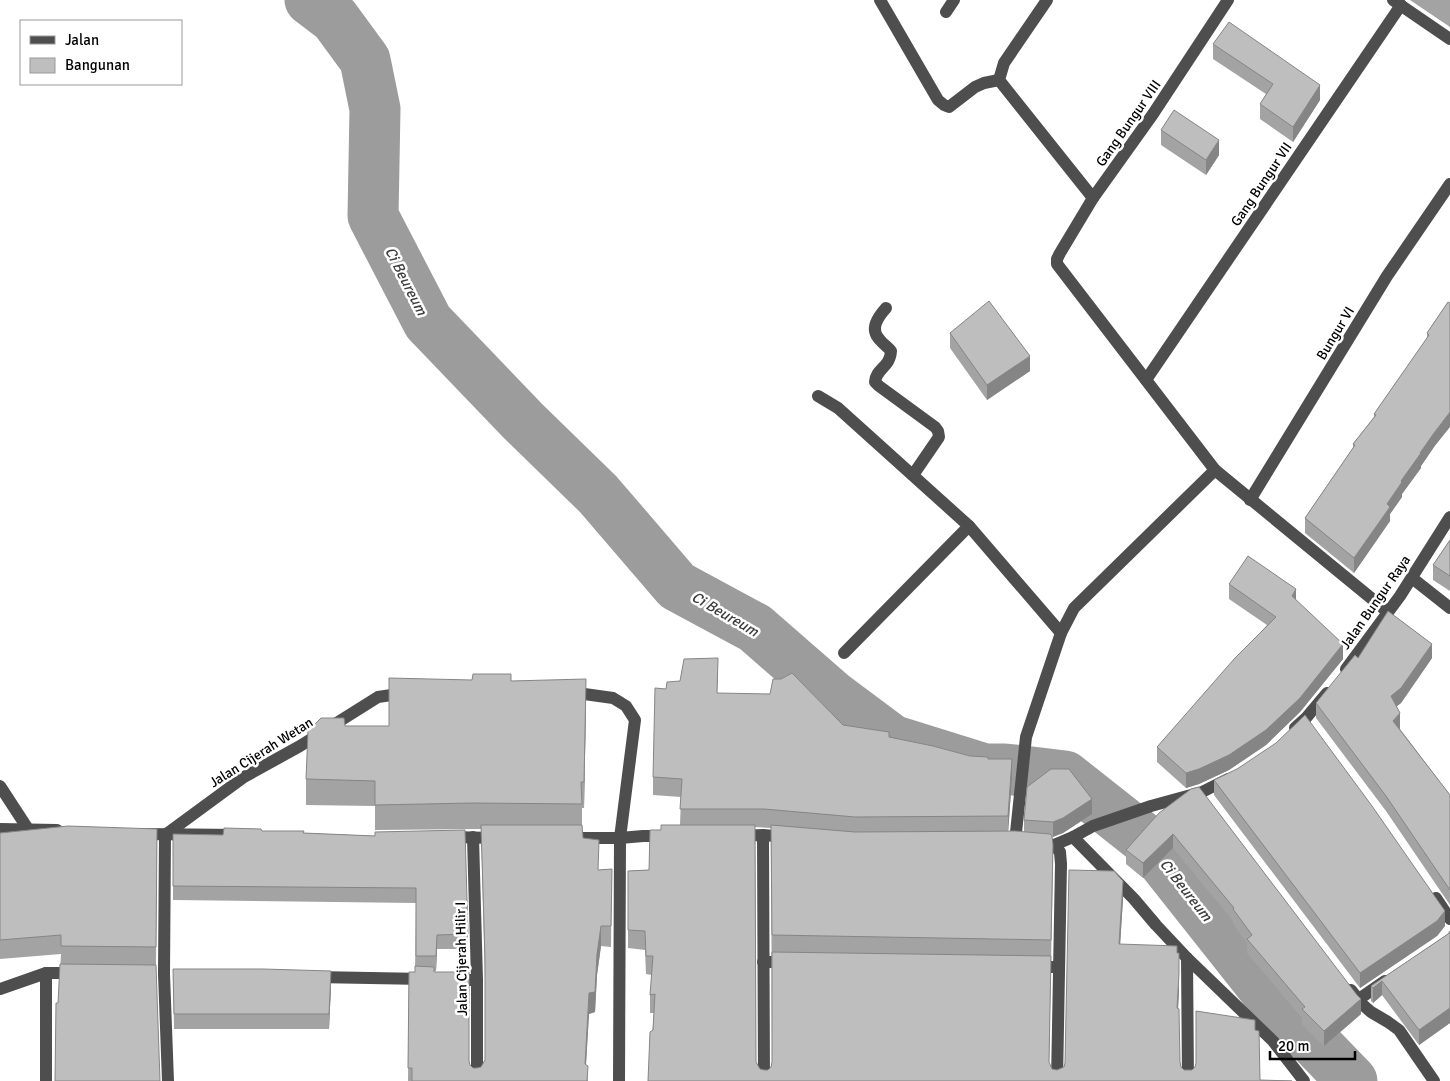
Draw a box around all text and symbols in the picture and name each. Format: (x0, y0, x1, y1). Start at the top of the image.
legend (20, 20, 182, 85)
text: Jalan (65, 31, 99, 49)
text: Bangunan (65, 56, 130, 74)
street label: Gang Bungur VIII (1092, 77, 1165, 170)
street label: Gang Bungur VII (1227, 139, 1296, 229)
water label: Ci Beureum (381, 244, 431, 319)
street label: Bungur VI (1313, 304, 1358, 363)
street label: Jalan Bungur Raya (1337, 552, 1414, 653)
water label: Ci Beureum (688, 588, 762, 641)
street label: Jalan Cijerah Wetan (206, 714, 316, 791)
water label: Ci Beureum (1156, 855, 1217, 926)
street label: Jalan Cijerah Hilir I (452, 902, 471, 1016)
scale bar (1270, 1028, 1355, 1060)
text: 20 m (1278, 1037, 1309, 1055)

